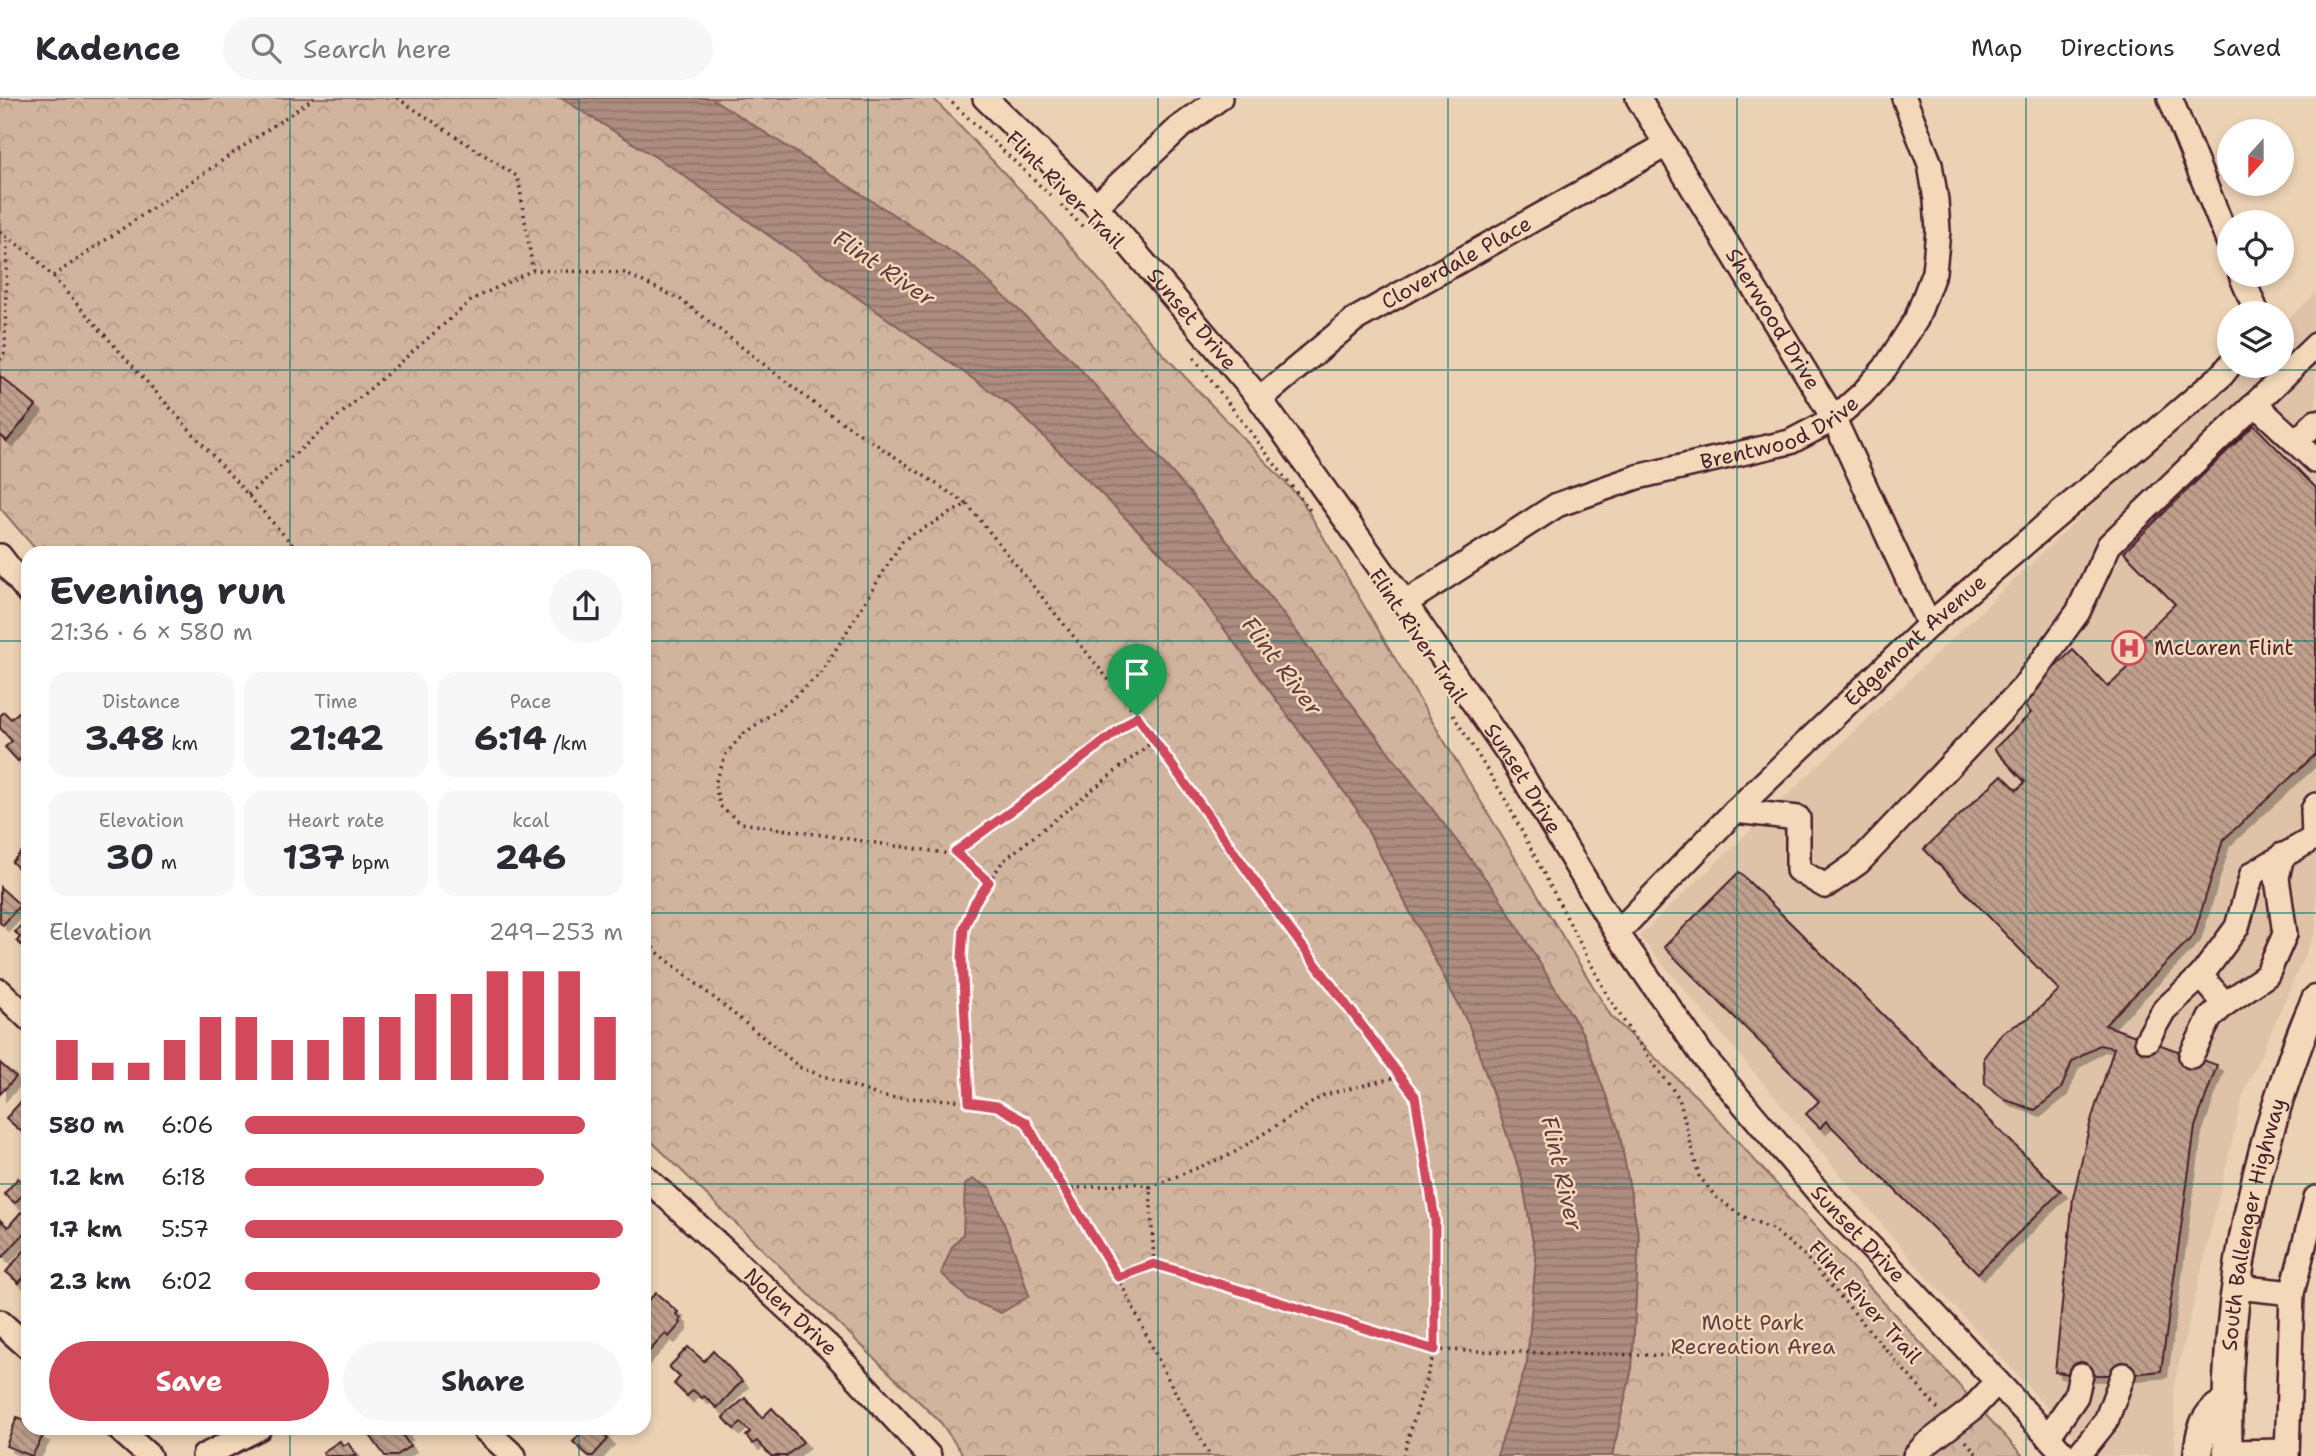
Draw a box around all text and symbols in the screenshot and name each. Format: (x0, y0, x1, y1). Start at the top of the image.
search box (223, 17, 713, 80)
text: Kadence (35, 26, 181, 71)
icon: search (247, 29, 285, 67)
text: Search here (303, 31, 451, 66)
text: Map (1971, 32, 2022, 64)
text: Directions (2060, 32, 2175, 64)
text: Saved (2213, 32, 2281, 64)
north arrow (2217, 119, 2294, 196)
map controls (2217, 119, 2294, 378)
street label: Flint River Trail (1000, 125, 1131, 256)
street label: Cloverdale Place (1376, 209, 1536, 316)
button: locate (2217, 210, 2294, 287)
water label: Flint River (827, 223, 942, 314)
street label: Sherwood Drive (1719, 243, 1827, 395)
street label: Sunset Drive (1141, 262, 1243, 376)
button: layers (2217, 301, 2294, 378)
street label: Brentwood Drive (1698, 389, 1865, 476)
street label: Flint River Trail (1363, 563, 1474, 709)
text: Evening run (49, 565, 286, 616)
street label: Edgemont Avenue (1838, 568, 1992, 713)
button: share (549, 569, 623, 643)
water label: Flint River (1235, 610, 1330, 723)
text: 21:36 · 6 × 580 m (49, 617, 253, 647)
hospital icon: McLaren Flint (2110, 629, 2148, 667)
place label: McLaren Flint (2154, 634, 2294, 662)
pin (1107, 644, 1167, 716)
icon: arrive (1118, 655, 1156, 693)
text: Distance (102, 689, 180, 714)
text: Time (314, 689, 358, 714)
text: Pace (510, 689, 552, 714)
text: 3.48 (85, 714, 165, 761)
text: 21:42 (288, 714, 384, 761)
text: 6:14 (474, 714, 547, 761)
street label: Sunset Drive (1478, 718, 1568, 839)
text: km (165, 731, 198, 756)
text: /km (547, 731, 587, 756)
text: Elevation (99, 808, 184, 833)
text: Heart rate (288, 808, 384, 833)
text: kcal (512, 808, 549, 833)
text: 30 (105, 833, 154, 880)
text: 137 (282, 833, 345, 880)
text: 246 (495, 833, 567, 880)
text: m (154, 850, 177, 875)
text: bpm (345, 850, 390, 875)
text: Elevation (49, 917, 152, 947)
text: 249–253 m (489, 917, 623, 947)
street label: South Ballenger Highway (2216, 1094, 2292, 1352)
text: 580 m (49, 1110, 124, 1140)
text: 6:06 (161, 1110, 214, 1140)
water label: Flint River (1534, 1113, 1590, 1234)
text: 1.2 km (49, 1162, 125, 1192)
text: 6:18 (161, 1162, 206, 1192)
street label: Sunset Drive (1804, 1179, 1912, 1289)
text: 1.7 km (49, 1214, 122, 1244)
text: 5:57 (161, 1214, 209, 1244)
street label: Flint River Trail (1802, 1234, 1928, 1370)
street label: Nolen Drive (738, 1262, 844, 1362)
text: 2.3 km (49, 1266, 131, 1296)
text: 6:02 (161, 1266, 213, 1296)
park label: Mott Park Recreation Area (1671, 1309, 1835, 1361)
button: Save (49, 1341, 329, 1421)
button: Share (343, 1341, 623, 1421)

